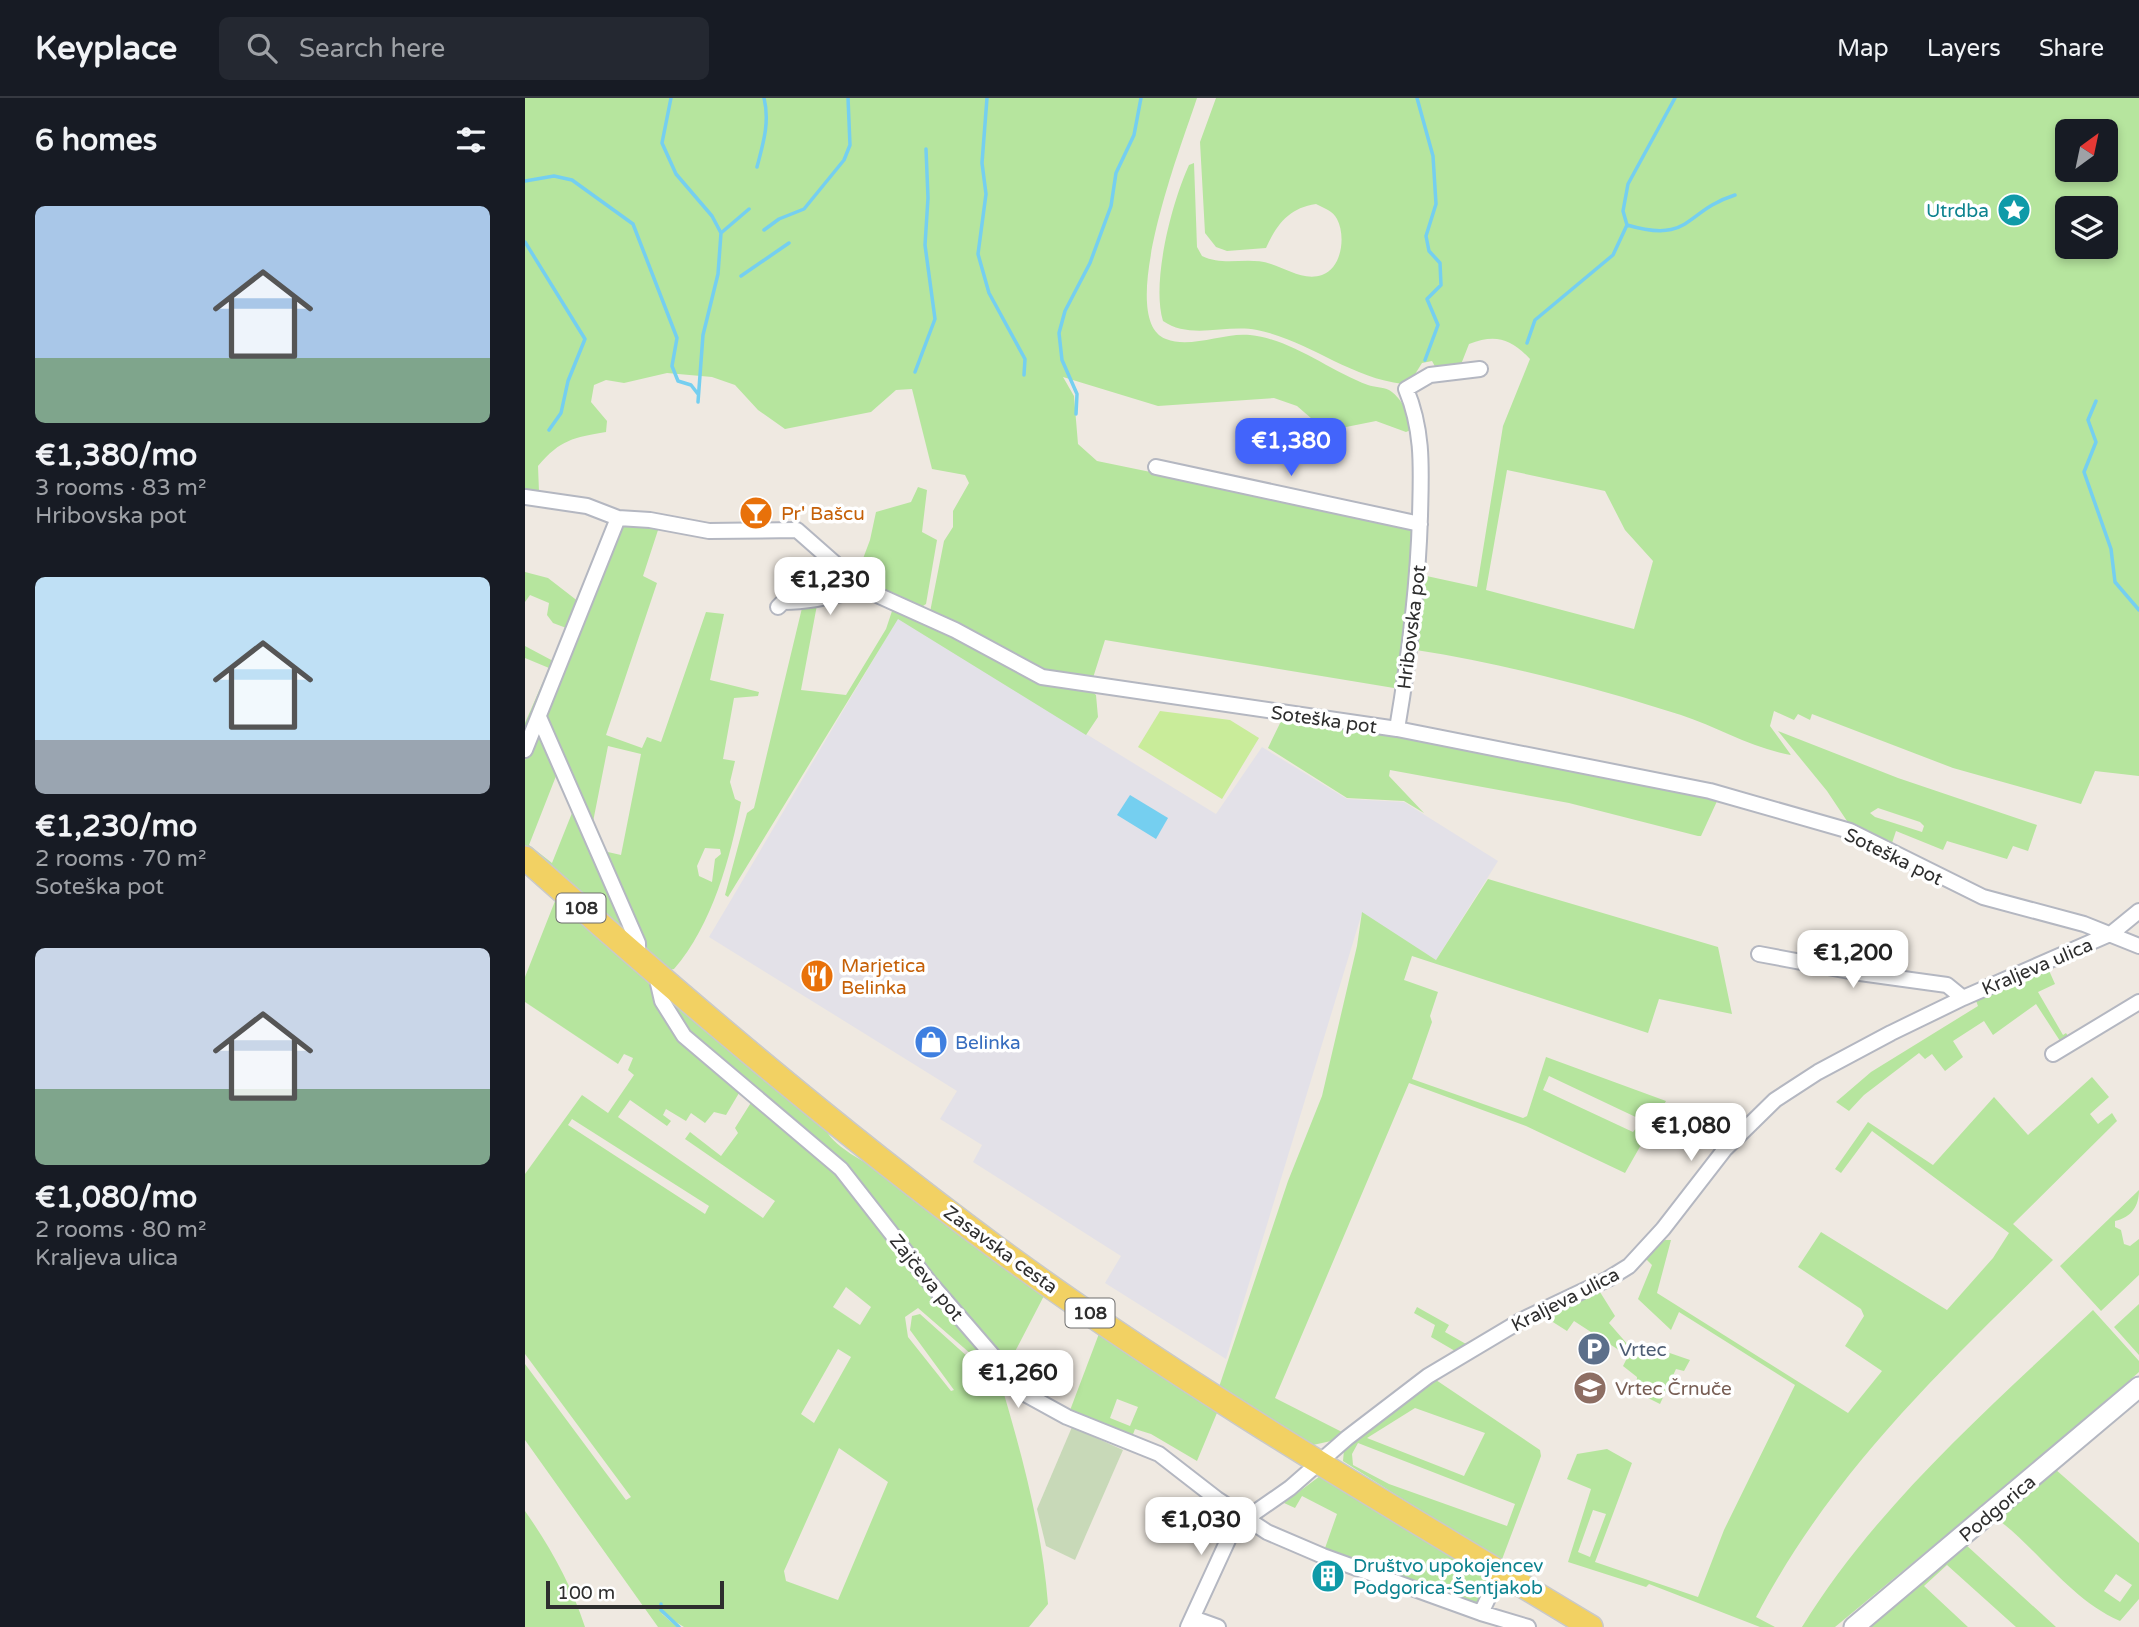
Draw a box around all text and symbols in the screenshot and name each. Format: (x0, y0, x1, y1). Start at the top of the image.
search box (219, 17, 709, 80)
text: Keyplace (35, 29, 177, 68)
icon: search (243, 29, 281, 67)
text: Search here (299, 33, 445, 64)
text: Map (1837, 34, 1889, 63)
text: Layers (1927, 34, 2001, 63)
text: Share (2039, 34, 2104, 63)
north arrow (2055, 119, 2117, 182)
map controls (2055, 119, 2118, 259)
icon: filters (452, 121, 490, 159)
text: 6 homes (35, 122, 157, 159)
place icon: Utrdba (1995, 191, 2033, 229)
button: layers (2055, 196, 2118, 259)
place label: Utrdba (1926, 200, 1989, 222)
icon: home (200, 251, 326, 377)
pin: €1,380 (1234, 418, 1348, 478)
text: €1,380 (1251, 427, 1331, 455)
text: €1,380/mo (35, 437, 197, 474)
text: 3 rooms · 83 m² (35, 474, 206, 502)
bar icon: Pr' Bašcu (737, 494, 775, 532)
text: Hribovska pot (35, 502, 187, 530)
place label: Pr' Bašcu (781, 503, 865, 525)
pin: €1,230 (773, 558, 887, 617)
street label: Hribovska pot (1393, 564, 1431, 691)
text: €1,230 (790, 566, 870, 594)
icon: home (200, 622, 326, 748)
street label: Soteška pot (1270, 702, 1378, 738)
text: €1,230/mo (35, 808, 197, 845)
street label: Soteška pot (1841, 824, 1946, 890)
text: 2 rooms · 70 m² (35, 845, 206, 873)
text: Soteška pot (35, 873, 164, 901)
road number: 108 (557, 894, 605, 922)
pin: €1,200 (1796, 930, 1910, 990)
street label: Kraljeva ulica (1979, 934, 2096, 1000)
text: €1,200 (1813, 939, 1893, 967)
place label: Marjetica Belinka (841, 955, 926, 999)
restaurant icon: Marjetica Belinka (798, 957, 836, 995)
icon: home (200, 993, 326, 1119)
shop icon: Belinka (912, 1023, 950, 1061)
place label: Belinka (955, 1032, 1021, 1054)
pin: €1,080 (1634, 1104, 1748, 1163)
text: €1,080 (1651, 1112, 1731, 1140)
text: €1,080/mo (35, 1179, 197, 1216)
street label: Zasavska cesta (939, 1201, 1062, 1298)
text: 2 rooms · 80 m² (35, 1216, 206, 1244)
street label: Zajčeva pot (885, 1230, 968, 1325)
text: Kraljeva ulica (35, 1244, 178, 1272)
street label: Kraljeva ulica (1508, 1263, 1623, 1337)
road number: 108 (1065, 1298, 1115, 1328)
parking icon: Vrtec (1575, 1330, 1613, 1368)
place label: Vrtec (1619, 1339, 1667, 1361)
pin: €1,260 (961, 1350, 1075, 1410)
text: €1,260 (978, 1359, 1058, 1387)
school or university icon: Vrtec Črnuče (1571, 1369, 1609, 1407)
place label: Vrtec Črnuče (1615, 1378, 1732, 1400)
street label: Podgorica (1955, 1471, 2040, 1547)
pin: €1,030 (1144, 1498, 1258, 1557)
text: €1,030 (1161, 1506, 1241, 1534)
place label: Društvo upokojencev Podgorica-Šentjakob (1353, 1555, 1543, 1599)
building icon: Društvo upokojencev Podgorica-Šentjakob (1309, 1557, 1347, 1595)
scale bar (546, 1578, 725, 1610)
text: 100 m (557, 1582, 615, 1604)

